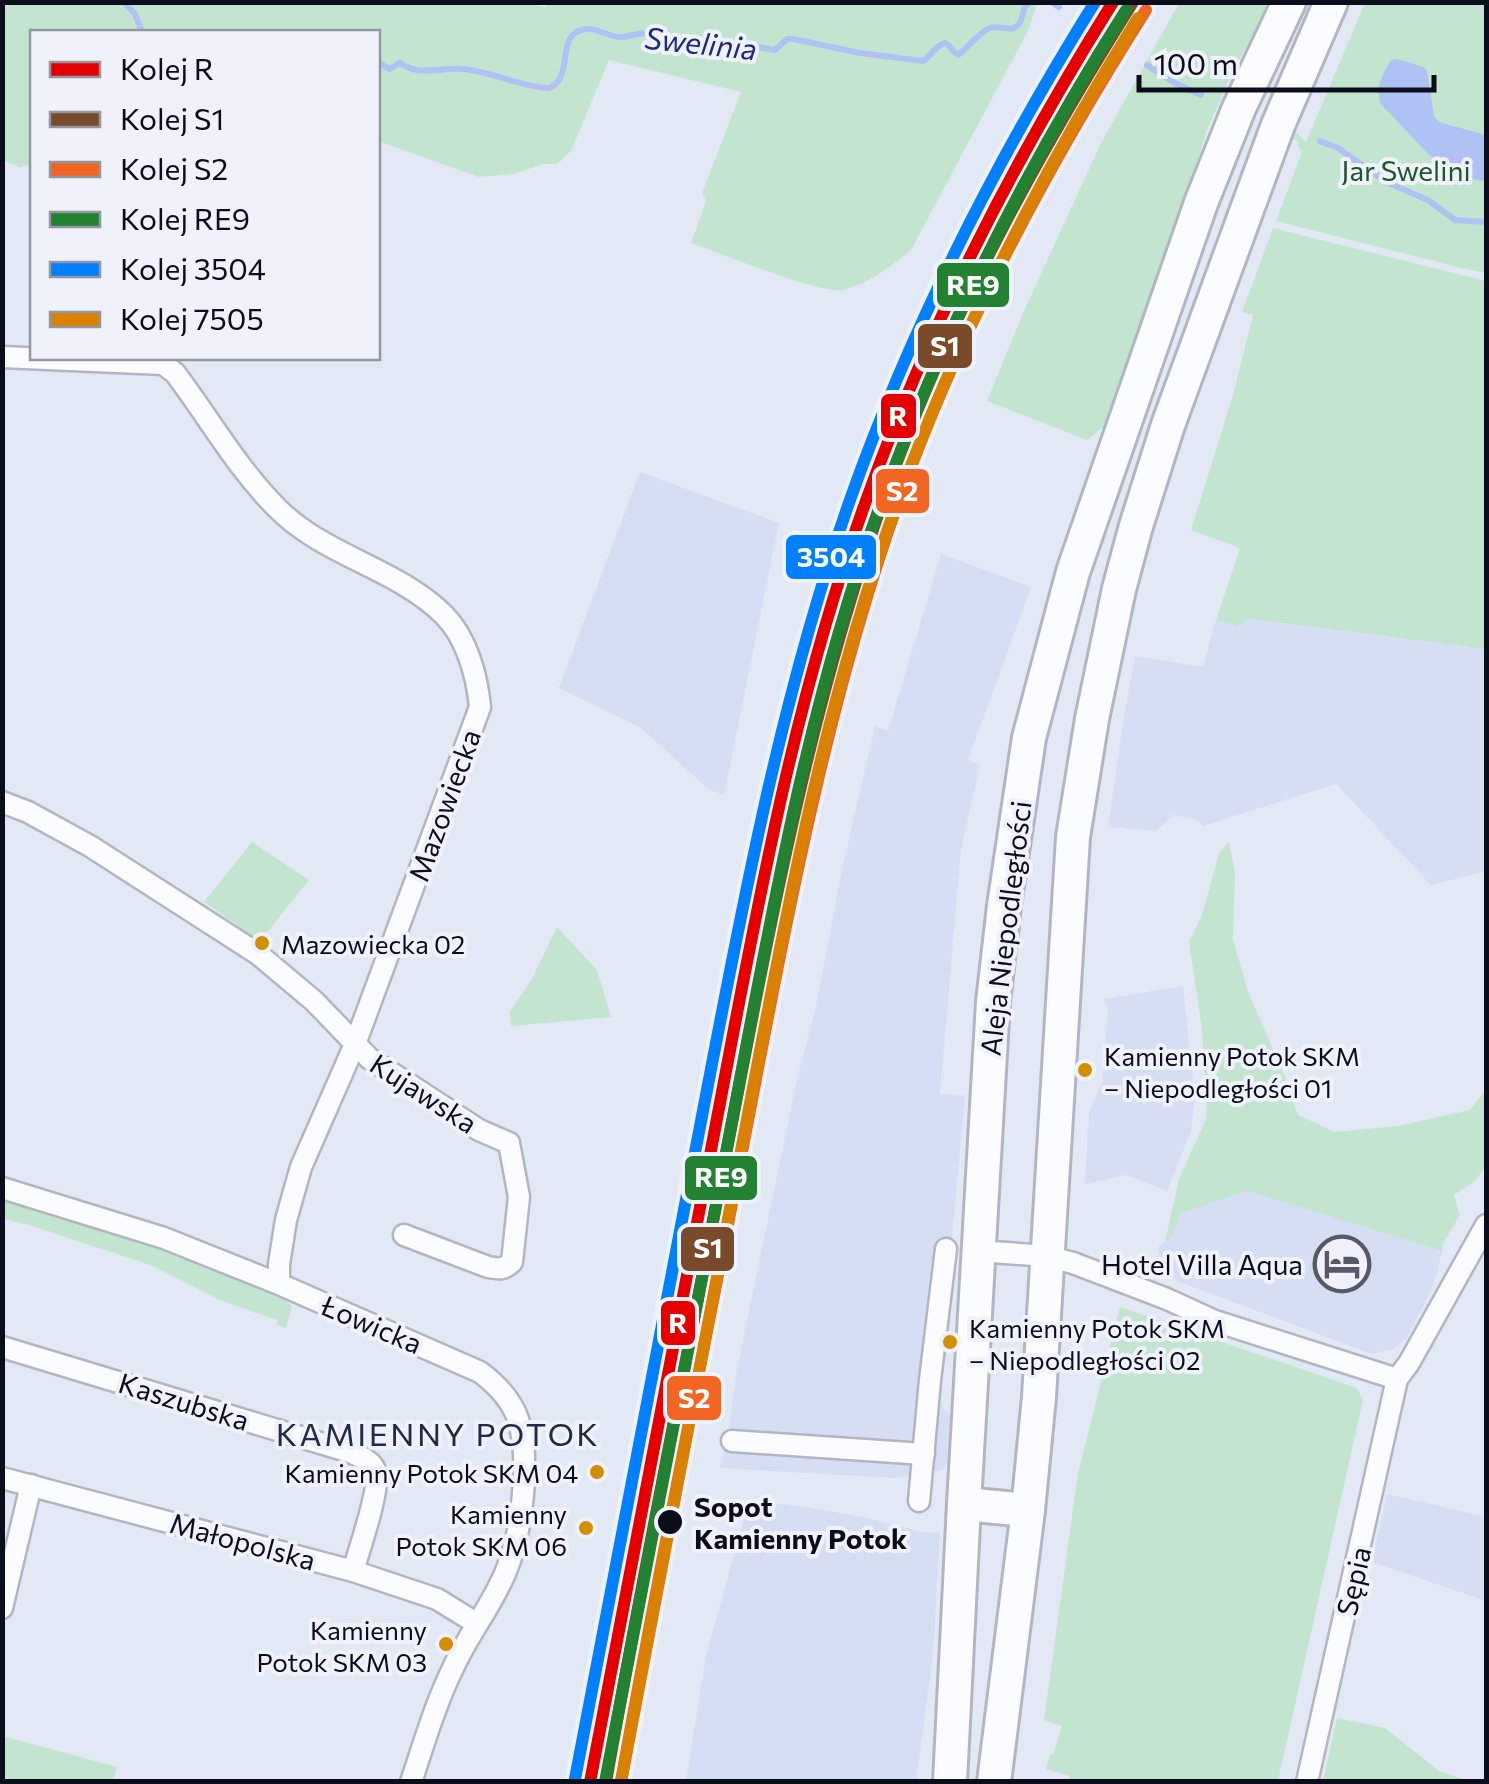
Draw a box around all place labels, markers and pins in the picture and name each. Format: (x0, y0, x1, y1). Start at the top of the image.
place label: Mazowiecka 02 (281, 928, 465, 959)
marker: Mazowiecka 02 (252, 933, 272, 953)
place label: Kamienny Potok SKM – Niepodległości 01 (1104, 1040, 1360, 1103)
marker: Kamienny Potok SKM – Niepodległości 01 (1075, 1060, 1095, 1080)
hotel icon: Hotel Villa Aqua (1312, 1234, 1372, 1294)
place label: Hotel Villa Aqua (1101, 1247, 1303, 1281)
place label: Kamienny Potok SKM – Niepodległości 02 (969, 1312, 1225, 1375)
marker: Kamienny Potok SKM – Niepodległości 02 (940, 1332, 960, 1352)
place label: Kamienny Potok SKM 04 (285, 1457, 578, 1488)
marker: Kamienny Potok SKM 04 (587, 1462, 607, 1482)
place label: Sopot Kamienny Potok (694, 1489, 907, 1555)
place label: Kamienny Potok SKM 06 (395, 1498, 567, 1561)
marker: Sopot Kamienny Potok (655, 1507, 685, 1537)
marker: Kamienny Potok SKM 06 (576, 1518, 596, 1538)
place label: Kamienny Potok SKM 03 (256, 1614, 427, 1677)
marker: Kamienny Potok SKM 03 (436, 1634, 456, 1654)

